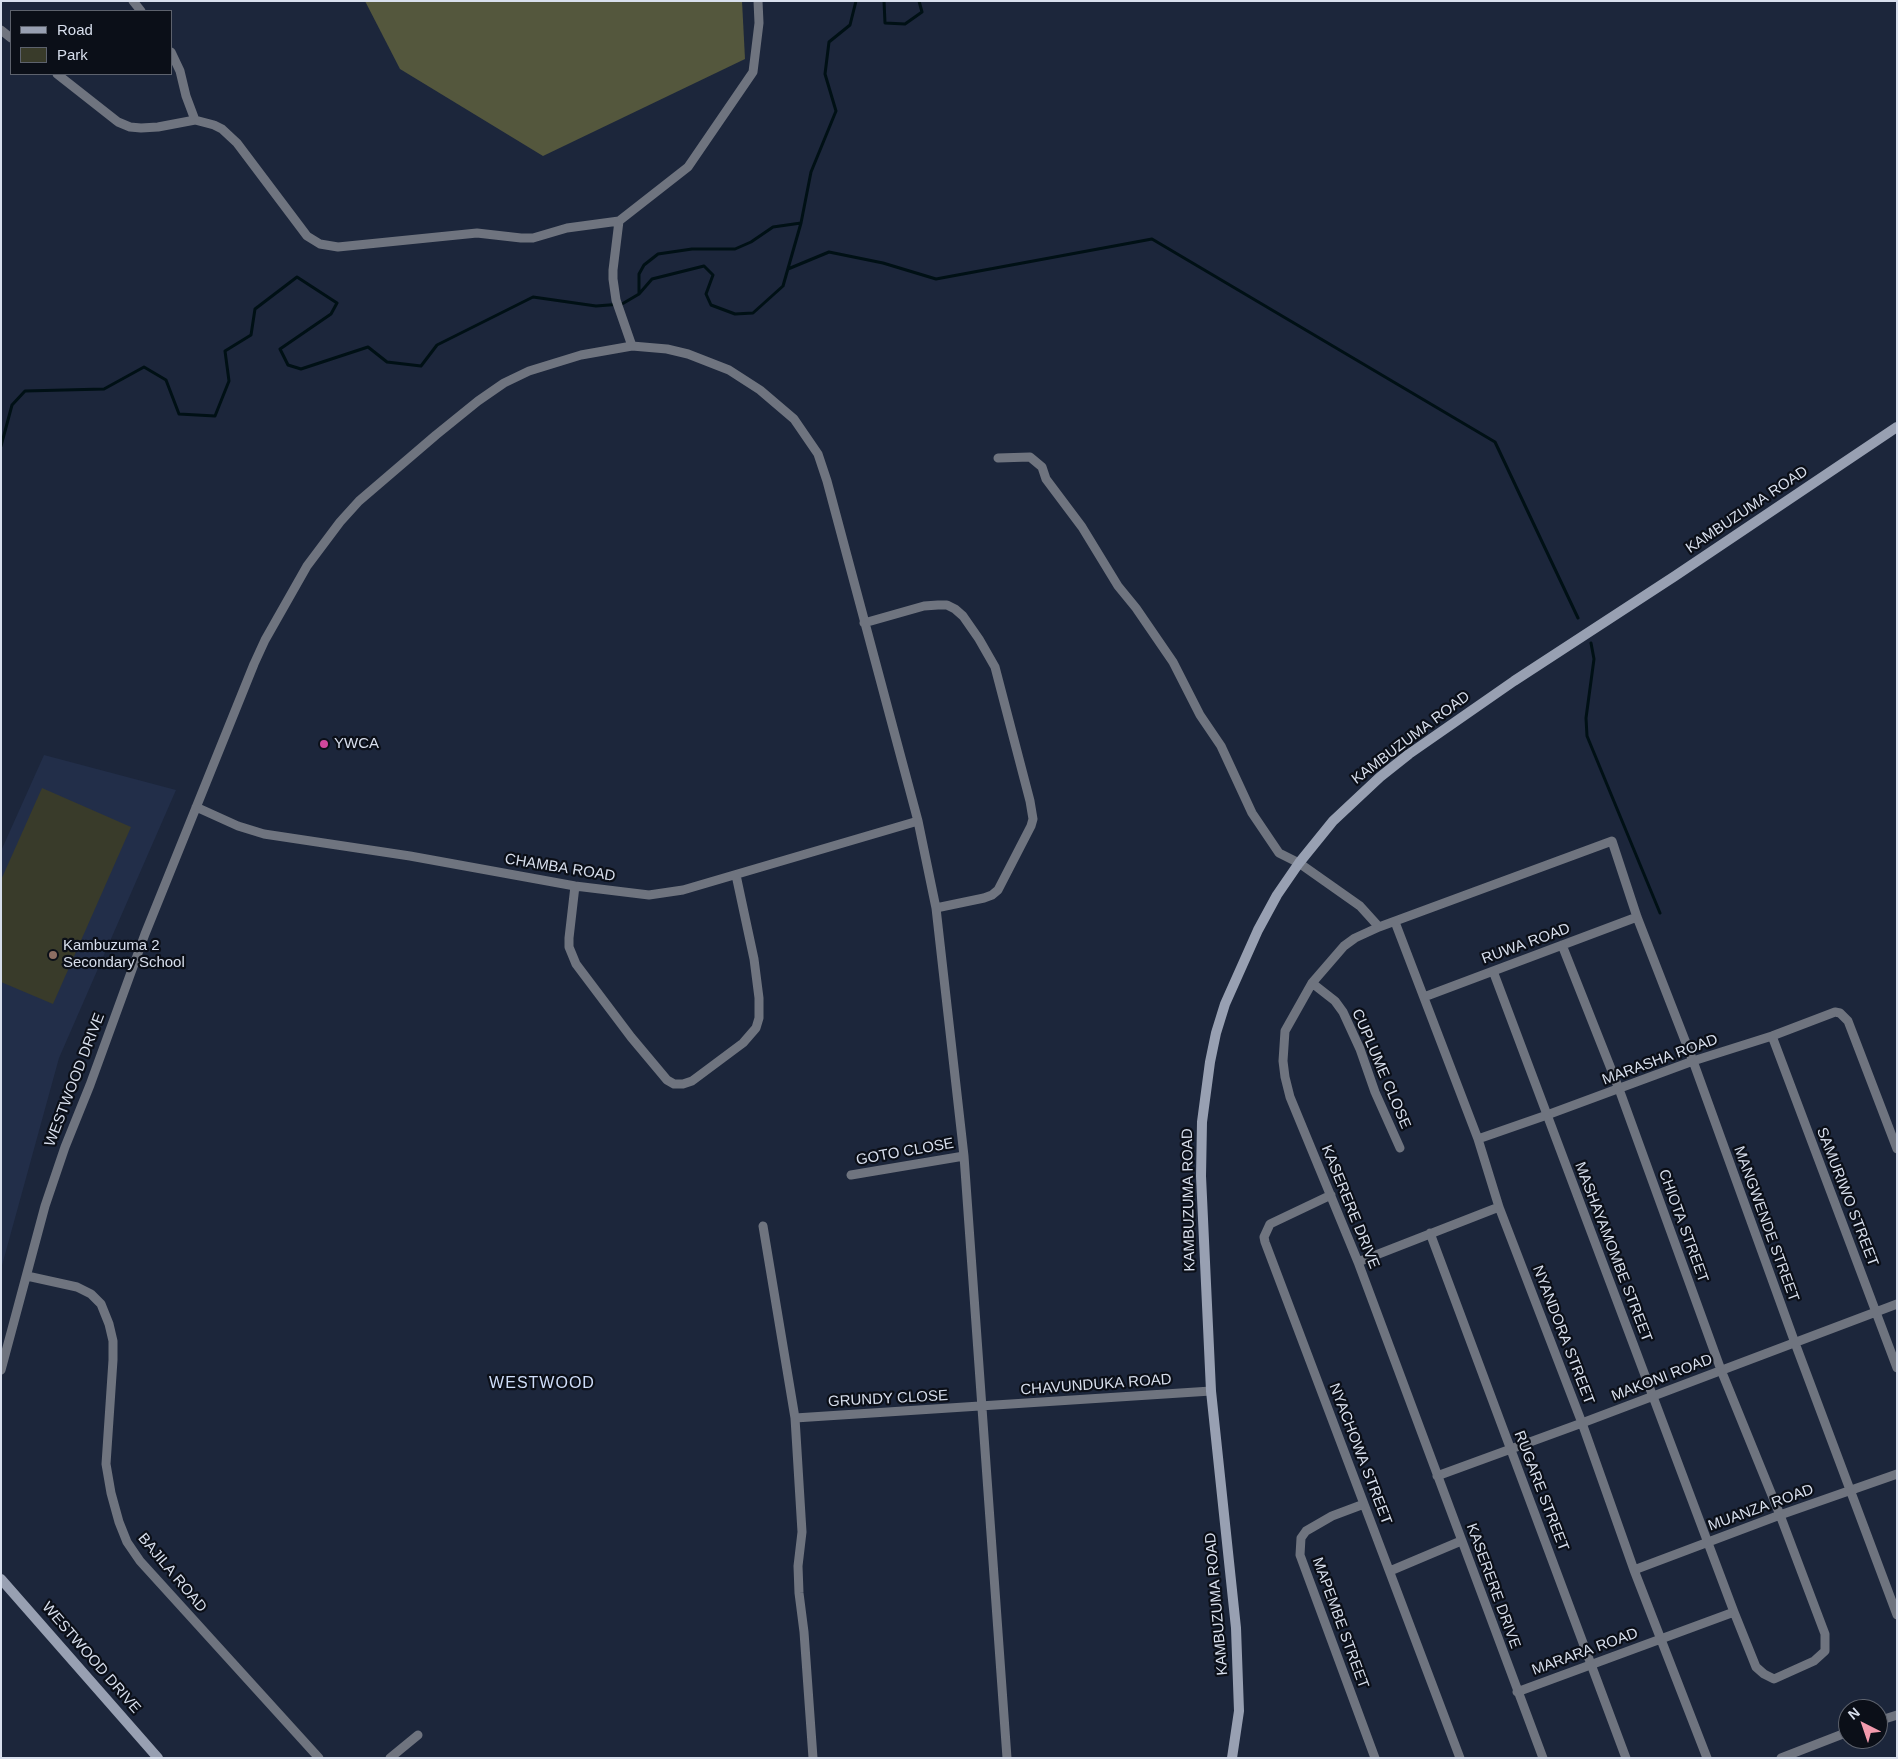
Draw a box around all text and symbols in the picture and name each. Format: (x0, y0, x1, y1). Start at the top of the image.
legend (10, 10, 172, 75)
text: Road (57, 21, 93, 38)
text: Park (57, 46, 88, 63)
street label: KAMBUZUMA ROAD (1683, 462, 1811, 558)
street label: KAMBUZUMA ROAD (1348, 688, 1474, 788)
place label: YWCA (334, 735, 379, 753)
marker: YWCA (318, 738, 330, 750)
street label: CHAMBA ROAD (503, 850, 617, 886)
street label: RUWA ROAD (1479, 920, 1573, 968)
place label: Kambuzuma 2 Secondary School (63, 937, 185, 972)
marker: Kambuzuma 2 Secondary School (47, 949, 59, 961)
street label: CUPLUME CLOSE (1348, 1006, 1414, 1132)
street label: WESTWOOD DRIVE (41, 1011, 109, 1149)
street label: MARASHA ROAD (1600, 1031, 1720, 1089)
street label: SAMURIWO STREET (1812, 1125, 1882, 1269)
street label: KAMBUZUMA ROAD (1179, 1128, 1199, 1272)
street label: GOTO CLOSE (855, 1135, 955, 1169)
street label: KASERERE DRIVE (1317, 1143, 1383, 1271)
street label: MANGWENDE STREET (1729, 1144, 1803, 1304)
street label: MASHAYAMOMBE STREET (1570, 1160, 1656, 1344)
street label: CHIOTA STREET (1654, 1167, 1712, 1285)
street label: NYANDORA STREET (1528, 1263, 1598, 1407)
street label: MAKONI ROAD (1609, 1350, 1715, 1406)
street label: CHAVUNDUKA ROAD (1020, 1371, 1172, 1399)
district label: WESTWOOD (488, 1374, 596, 1394)
street label: NYACHOWA STREET (1325, 1381, 1395, 1527)
street label: GRUNDY CLOSE (828, 1387, 948, 1411)
street label: RUGARE STREET (1510, 1428, 1572, 1554)
street label: MUANZA ROAD (1706, 1481, 1816, 1535)
street label: KASERERE DRIVE (1462, 1521, 1524, 1651)
street label: BAJILA ROAD (134, 1530, 210, 1616)
street label: KAMBUZUMA ROAD (1202, 1532, 1232, 1676)
street label: MAPEMBE STREET (1308, 1555, 1372, 1691)
street label: WESTWOOD DRIVE (38, 1599, 144, 1717)
street label: MARARA ROAD (1529, 1624, 1641, 1680)
north arrow (1838, 1699, 1888, 1749)
text: N (1845, 1704, 1863, 1723)

